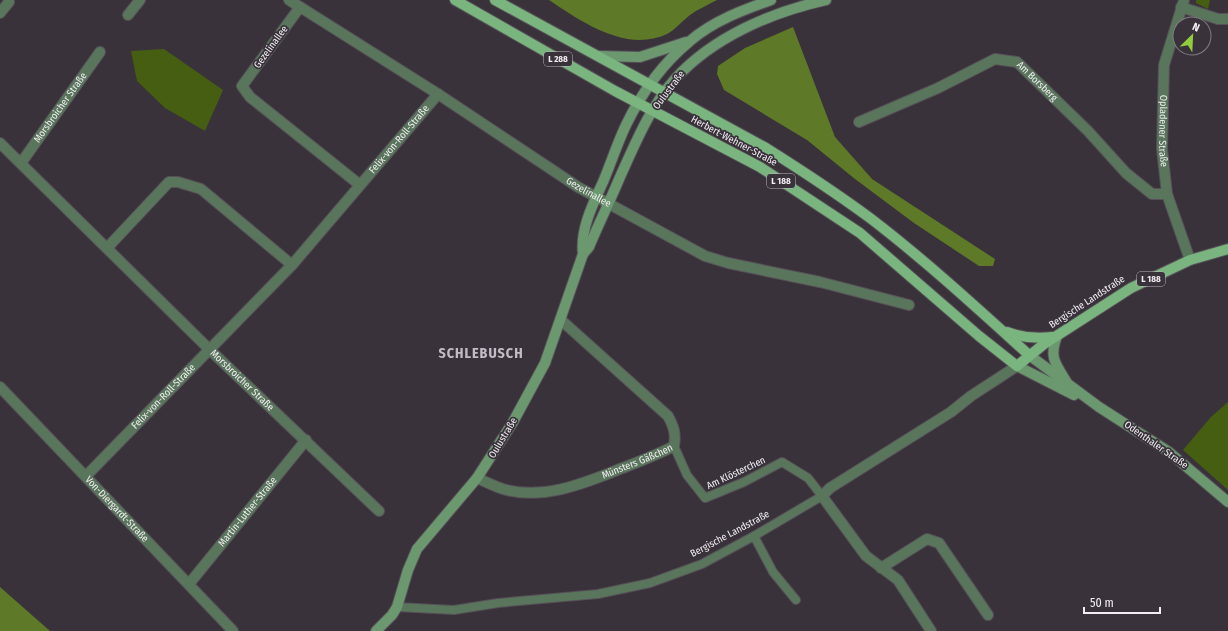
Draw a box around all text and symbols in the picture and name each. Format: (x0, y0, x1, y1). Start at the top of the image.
north arrow (1172, 16, 1212, 56)
text: N (1190, 20, 1202, 35)
street label: Gezelinallee (252, 23, 291, 71)
road number: L 288 (544, 52, 572, 66)
street label: Am Borsberg (1014, 59, 1060, 104)
street label: Oulustraße (651, 68, 687, 112)
street label: Morsbroicher Straße (31, 70, 90, 145)
street label: Opladener Straße (1156, 95, 1170, 168)
street label: Felix-von-Roll-Straße (367, 103, 432, 176)
street label: Herbert-Wehner-Straße (689, 113, 779, 169)
road number: L 188 (767, 174, 795, 188)
street label: Gezelinallee (564, 175, 613, 210)
road number: L 188 (1137, 272, 1165, 286)
street label: Bergische Landstraße (1047, 273, 1127, 331)
district label: SCHLEBUSCH (438, 345, 524, 362)
street label: Morsbroicher Straße (208, 347, 276, 414)
street label: Felix-von-Roll-Straße (129, 362, 198, 432)
street label: Oulustraße (486, 415, 520, 461)
street label: Odenthaler Straße (1122, 419, 1190, 472)
street label: Münsters Gäßchen (600, 442, 675, 482)
street label: Am Klösterchen (705, 454, 767, 492)
street label: Von-Diergardt-Straße (82, 474, 151, 545)
street label: Martin-Luther-Straße (216, 474, 280, 549)
street label: Bergische Landstraße (688, 508, 772, 560)
scale bar (1084, 589, 1160, 615)
text: 50 m (1090, 596, 1114, 610)

